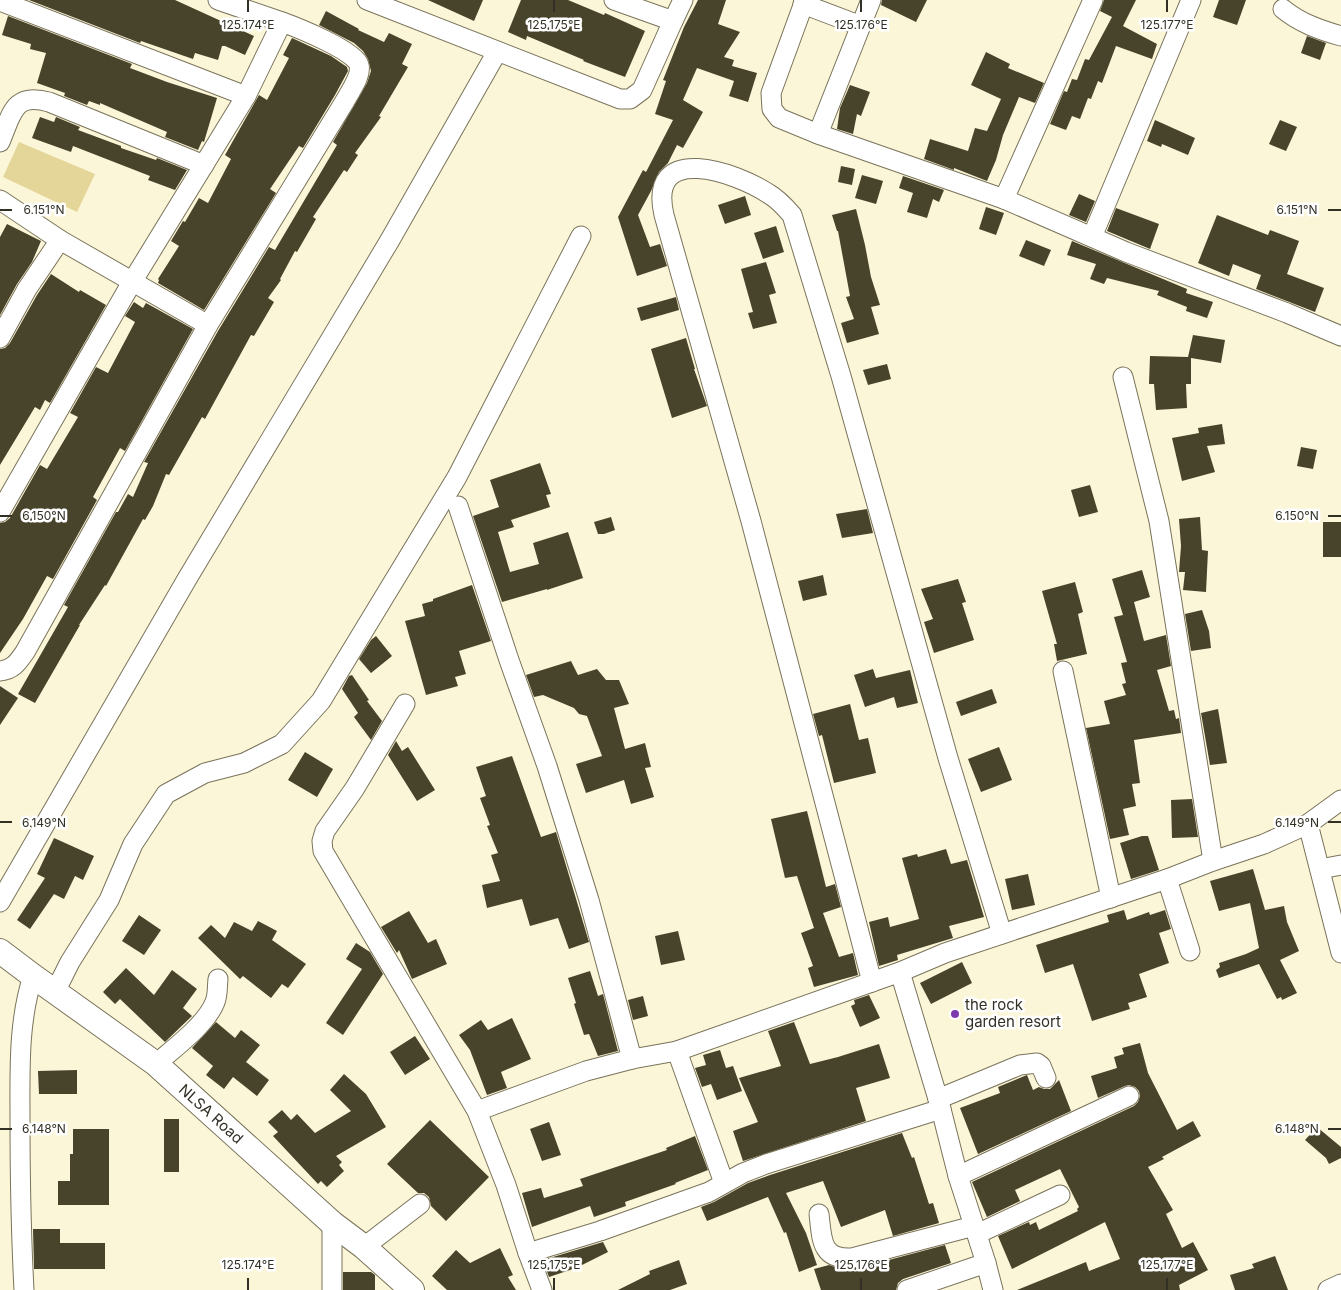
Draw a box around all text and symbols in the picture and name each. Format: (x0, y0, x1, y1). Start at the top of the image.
text: 125.174°E (222, 17, 274, 32)
text: 125.175°E (527, 17, 581, 32)
text: 125.176°E (834, 17, 888, 32)
text: 125.177°E (1141, 17, 1193, 32)
text: 6.151°N (23, 202, 65, 217)
text: 6.151°N (1276, 202, 1318, 217)
text: 6.150°N (22, 508, 66, 523)
text: 6.150°N (1275, 508, 1319, 523)
text: 6.149°N (22, 815, 66, 830)
text: 6.149°N (1275, 815, 1319, 830)
place label: the rock garden resort (965, 995, 1061, 1031)
marker: the rock garden resort (949, 1008, 961, 1020)
street label: NLSA Road (175, 1080, 247, 1148)
text: 6.148°N (22, 1121, 66, 1136)
text: 6.148°N (1275, 1121, 1319, 1136)
text: 125.174°E (222, 1257, 274, 1272)
text: 125.175°E (527, 1257, 581, 1272)
text: 125.176°E (834, 1257, 888, 1272)
text: 125.177°E (1141, 1257, 1193, 1272)

